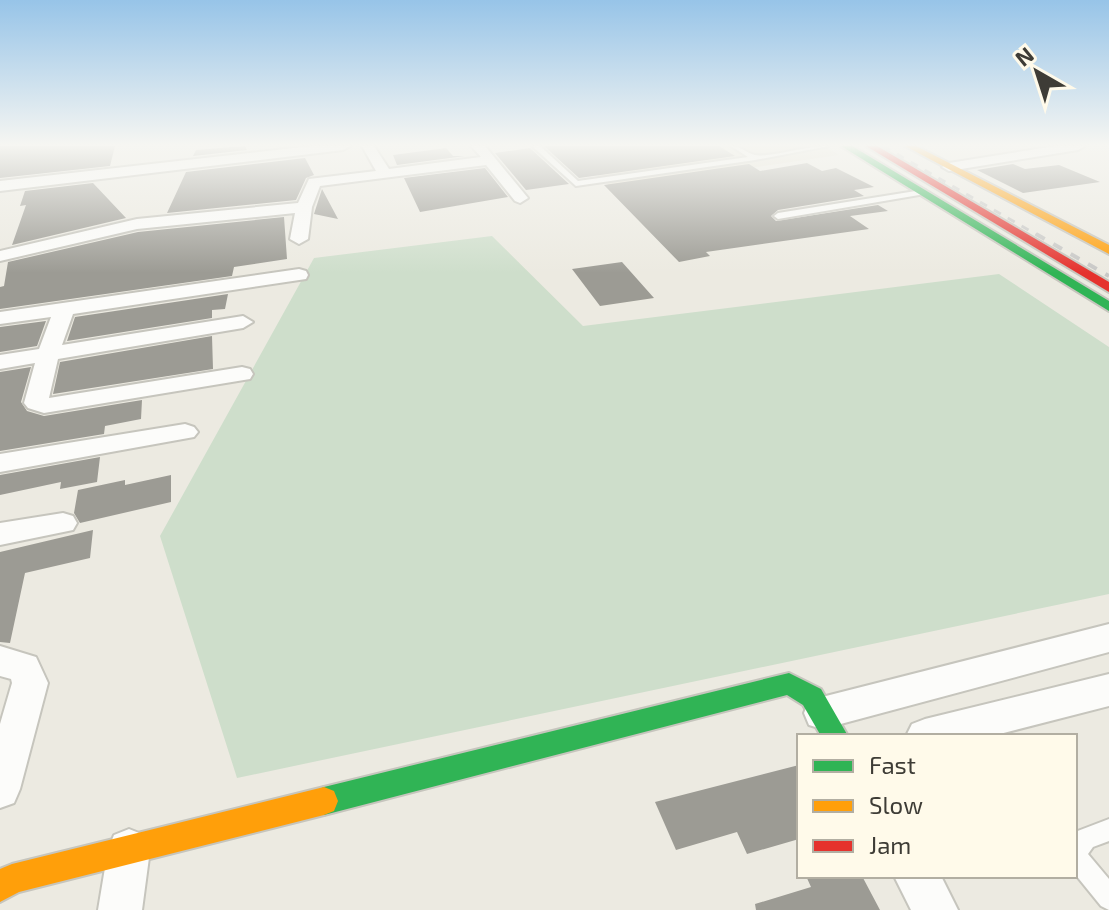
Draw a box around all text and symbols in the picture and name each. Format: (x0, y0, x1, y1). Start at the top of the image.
north arrow (997, 32, 1077, 112)
text: N (1009, 41, 1038, 71)
legend (797, 734, 1077, 878)
text: Fast (869, 750, 916, 779)
text: Slow (869, 790, 923, 819)
text: Jam (869, 830, 911, 859)

